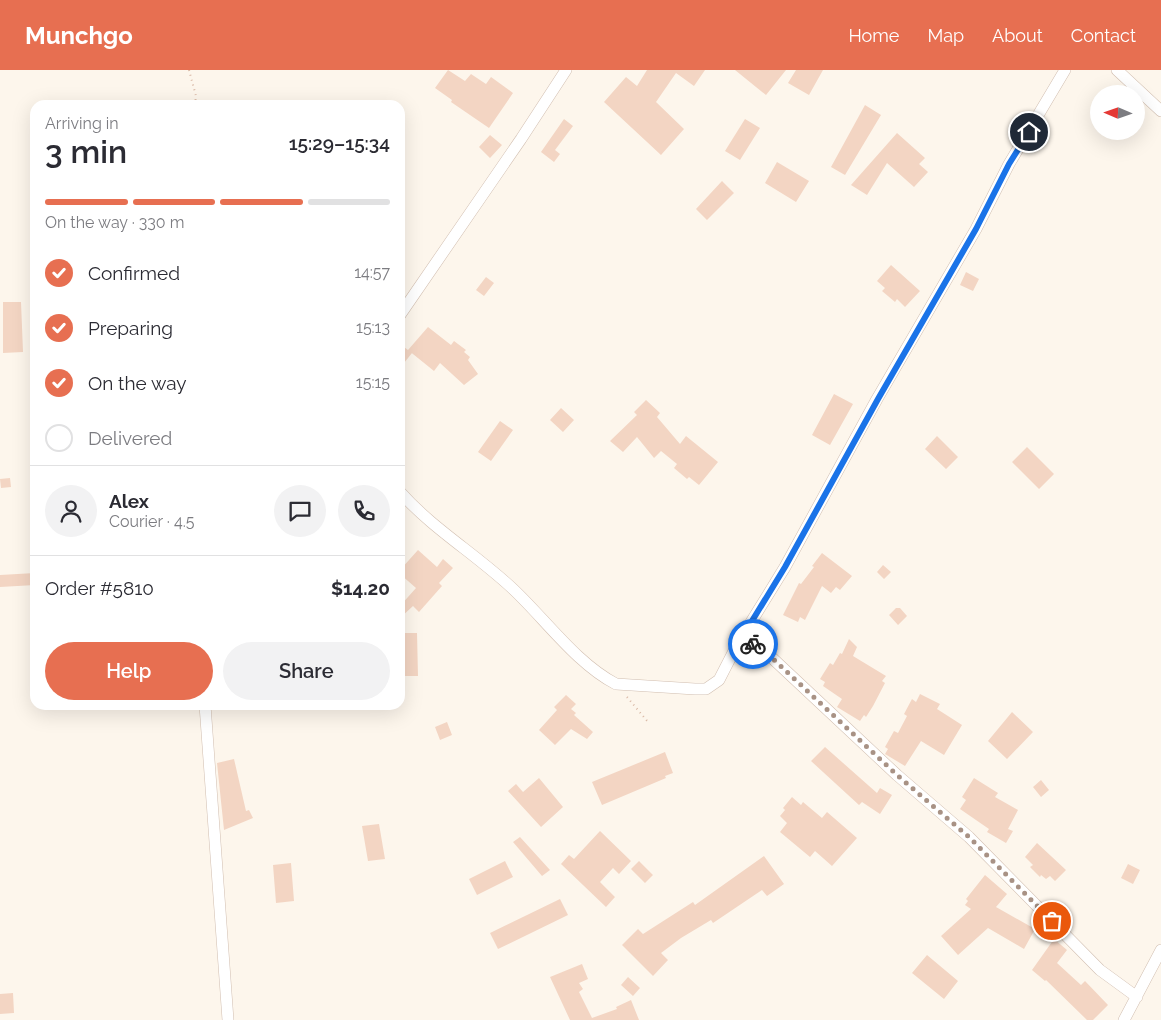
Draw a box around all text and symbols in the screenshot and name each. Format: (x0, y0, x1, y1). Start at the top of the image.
text: Munchgo (25, 21, 133, 50)
text: Home (848, 25, 899, 46)
text: Map (927, 25, 964, 46)
text: About (992, 25, 1043, 46)
text: Contact (1071, 25, 1136, 46)
north arrow (1090, 85, 1145, 140)
map controls (1090, 85, 1145, 140)
pin (1008, 111, 1050, 153)
text: Arriving in (45, 114, 119, 133)
icon: home (1015, 118, 1043, 146)
text: 15:29–15:34 (289, 132, 390, 154)
text: 3 min (45, 133, 127, 170)
text: On the way · 330 m (45, 213, 184, 232)
icon: check (45, 259, 73, 287)
text: Confirmed (88, 262, 180, 284)
text: 14:57 (354, 263, 390, 282)
icon: check (45, 314, 73, 342)
text: Preparing (88, 317, 173, 339)
text: 15:13 (356, 318, 390, 337)
icon: check (45, 369, 73, 397)
text: On the way (88, 372, 187, 394)
text: 15:15 (356, 373, 390, 392)
text: Delivered (88, 427, 172, 449)
button: person (45, 485, 97, 537)
button: chat (274, 485, 326, 537)
button: phone (338, 485, 390, 537)
text: Alex (109, 490, 149, 512)
text: Courier · 4.5 (109, 512, 194, 531)
text: Order #5810 (45, 577, 154, 599)
text: $14.20 (331, 577, 390, 599)
courier (728, 619, 778, 669)
icon: bike (739, 630, 767, 658)
button: Help (45, 642, 213, 700)
button: Share (223, 642, 390, 700)
pin (1031, 900, 1073, 942)
icon: bag (1038, 907, 1066, 935)

